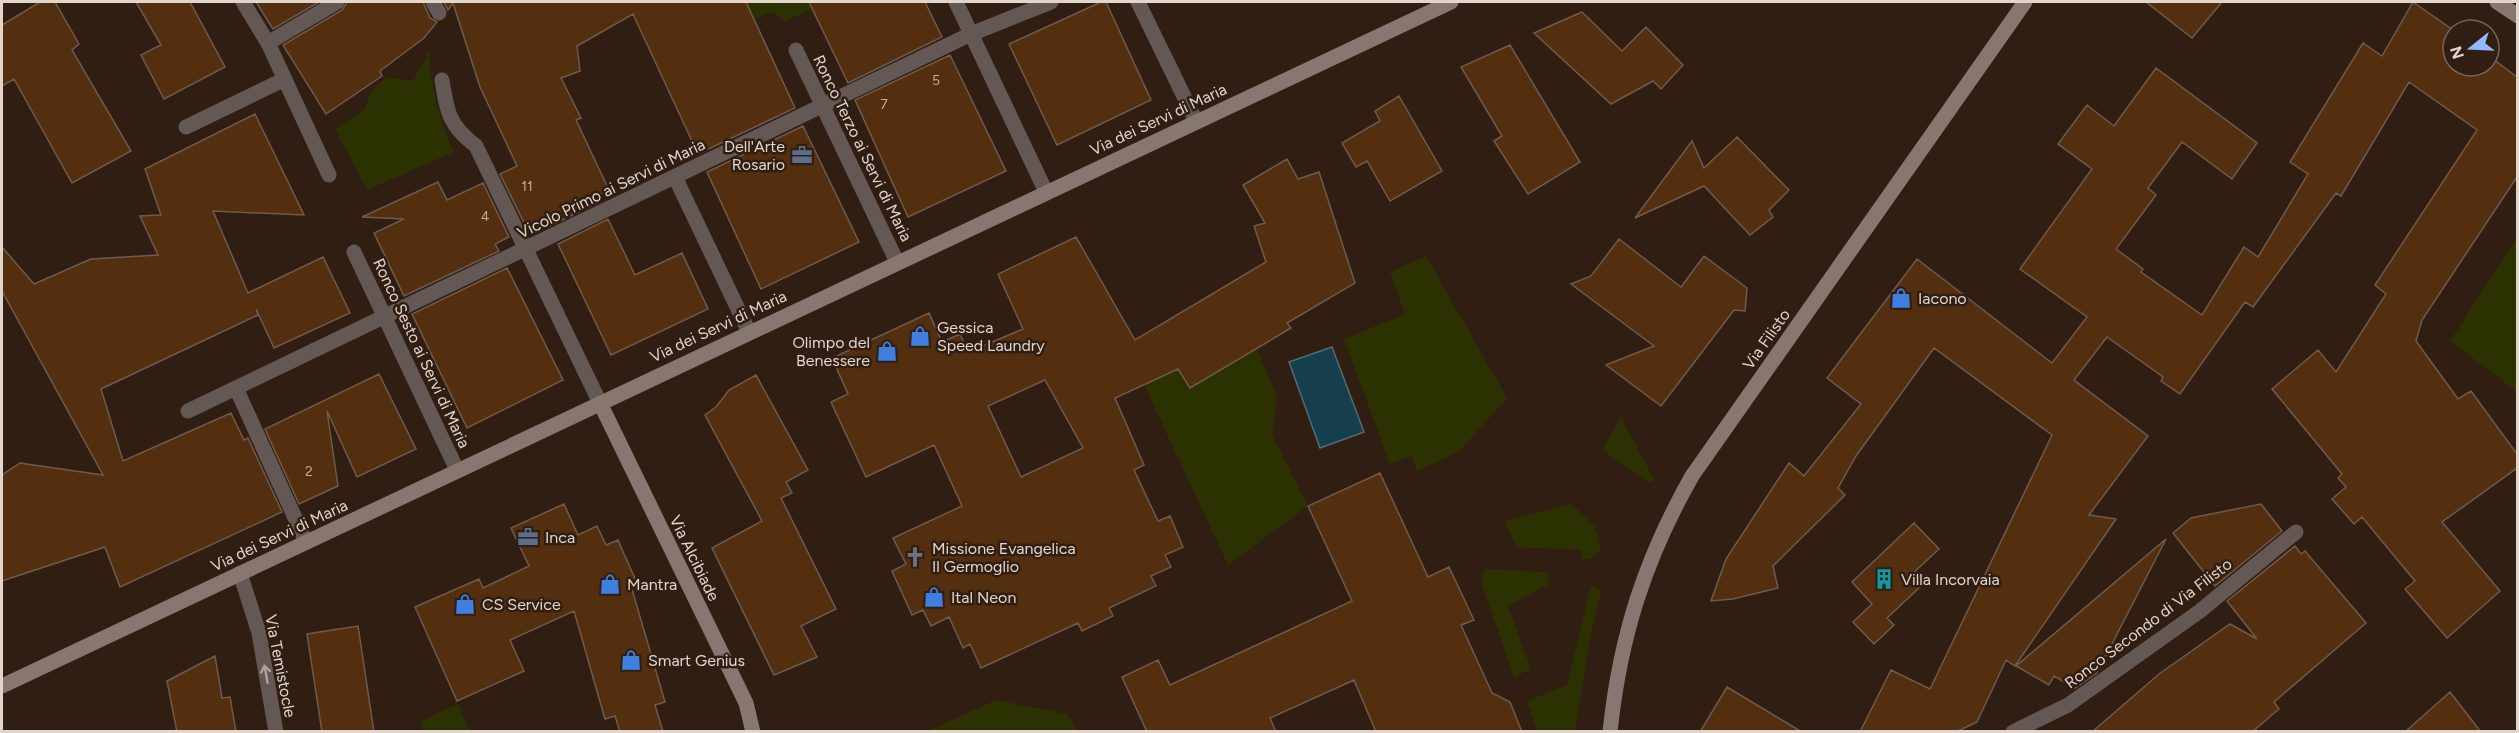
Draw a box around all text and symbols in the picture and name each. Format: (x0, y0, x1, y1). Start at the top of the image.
north arrow (2441, 18, 2501, 78)
text: N (2446, 44, 2468, 61)
street label: Ronco Terzo ai Servi di Maria (809, 52, 916, 245)
house number: 5 (932, 72, 940, 89)
street label: Via dei Servi di Maria (1087, 79, 1230, 159)
house number: 7 (880, 96, 888, 113)
street label: Vicolo Primo ai Servi di Maria (514, 135, 708, 242)
place label: Dell'Arte Rosario (724, 137, 785, 174)
office icon: Dell'Arte Rosario (790, 143, 814, 167)
house number: 11 (521, 178, 533, 195)
house number: 4 (481, 208, 490, 225)
street label: Ronco Sesto ai Servi di Maria (369, 255, 474, 451)
street label: Via dei Servi di Maria (647, 286, 790, 366)
shop icon: Iacono (1889, 286, 1913, 310)
place label: Iacono (1918, 289, 1967, 308)
street label: Via Filisto (1739, 305, 1794, 373)
place label: Gessica Speed Laundry (937, 318, 1045, 355)
shop icon: Gessica Speed Laundry (908, 324, 932, 348)
place label: Olimpo del Benessere (792, 333, 870, 370)
shop icon: Olimpo del Benessere (875, 339, 899, 363)
house number: 2 (305, 463, 313, 480)
street label: Via dei Servi di Maria (208, 495, 351, 575)
street label: Via Alcibiade (666, 512, 724, 604)
office icon: Inca (516, 525, 540, 549)
place label: Inca (545, 528, 575, 547)
place label: Missione Evangelica Il Germoglio (932, 539, 1076, 576)
church icon: Missione Evangelica Il Germoglio (903, 545, 927, 569)
street label: Ronco Secondo di Via Filisto (2061, 554, 2236, 693)
building icon: Villa Incorvaia (1872, 567, 1896, 591)
place label: Villa Incorvaia (1901, 570, 2000, 589)
shop icon: Mantra (598, 572, 622, 596)
place label: Mantra (627, 575, 677, 594)
shop icon: Ital Neon (922, 585, 946, 609)
place label: Ital Neon (951, 588, 1016, 607)
shop icon: CS Service (453, 592, 477, 616)
place label: CS Service (482, 595, 561, 614)
street label: Via Temistocle (261, 613, 300, 719)
shop icon: Smart Genius (619, 648, 643, 672)
place label: Smart Genius (648, 651, 745, 670)
one-way arrow (260, 664, 271, 684)

